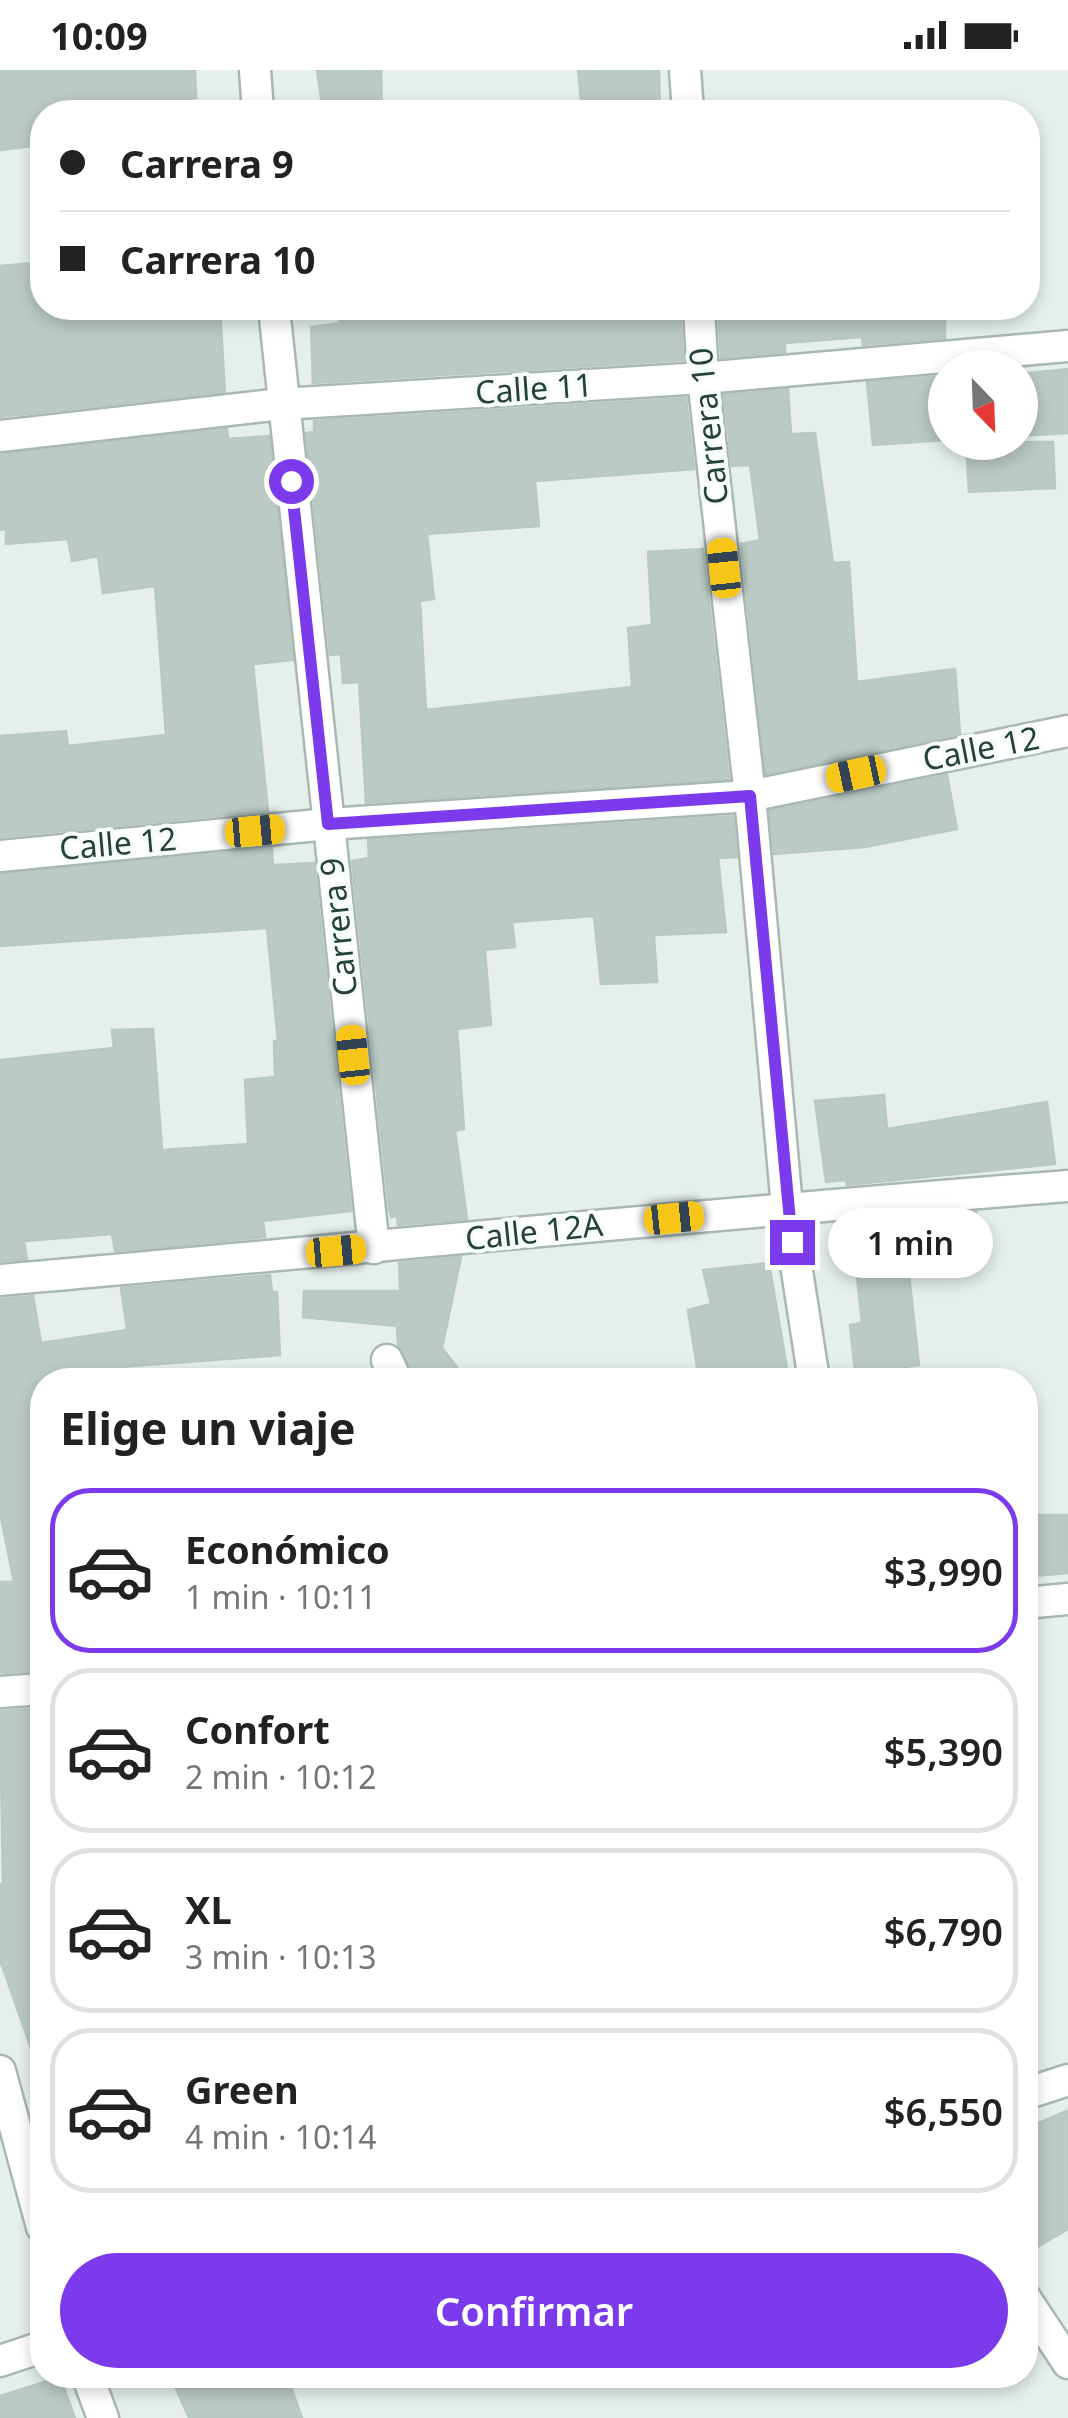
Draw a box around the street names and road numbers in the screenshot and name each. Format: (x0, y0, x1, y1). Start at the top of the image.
street label: Carrera 10 (678, 346, 737, 507)
street label: Calle 11 (474, 362, 594, 413)
street label: Calle 12 (919, 715, 1043, 780)
street label: Calle 12 (57, 816, 178, 869)
street label: Carrera 9 (309, 856, 366, 999)
street label: Calle 12A (463, 1202, 605, 1259)

